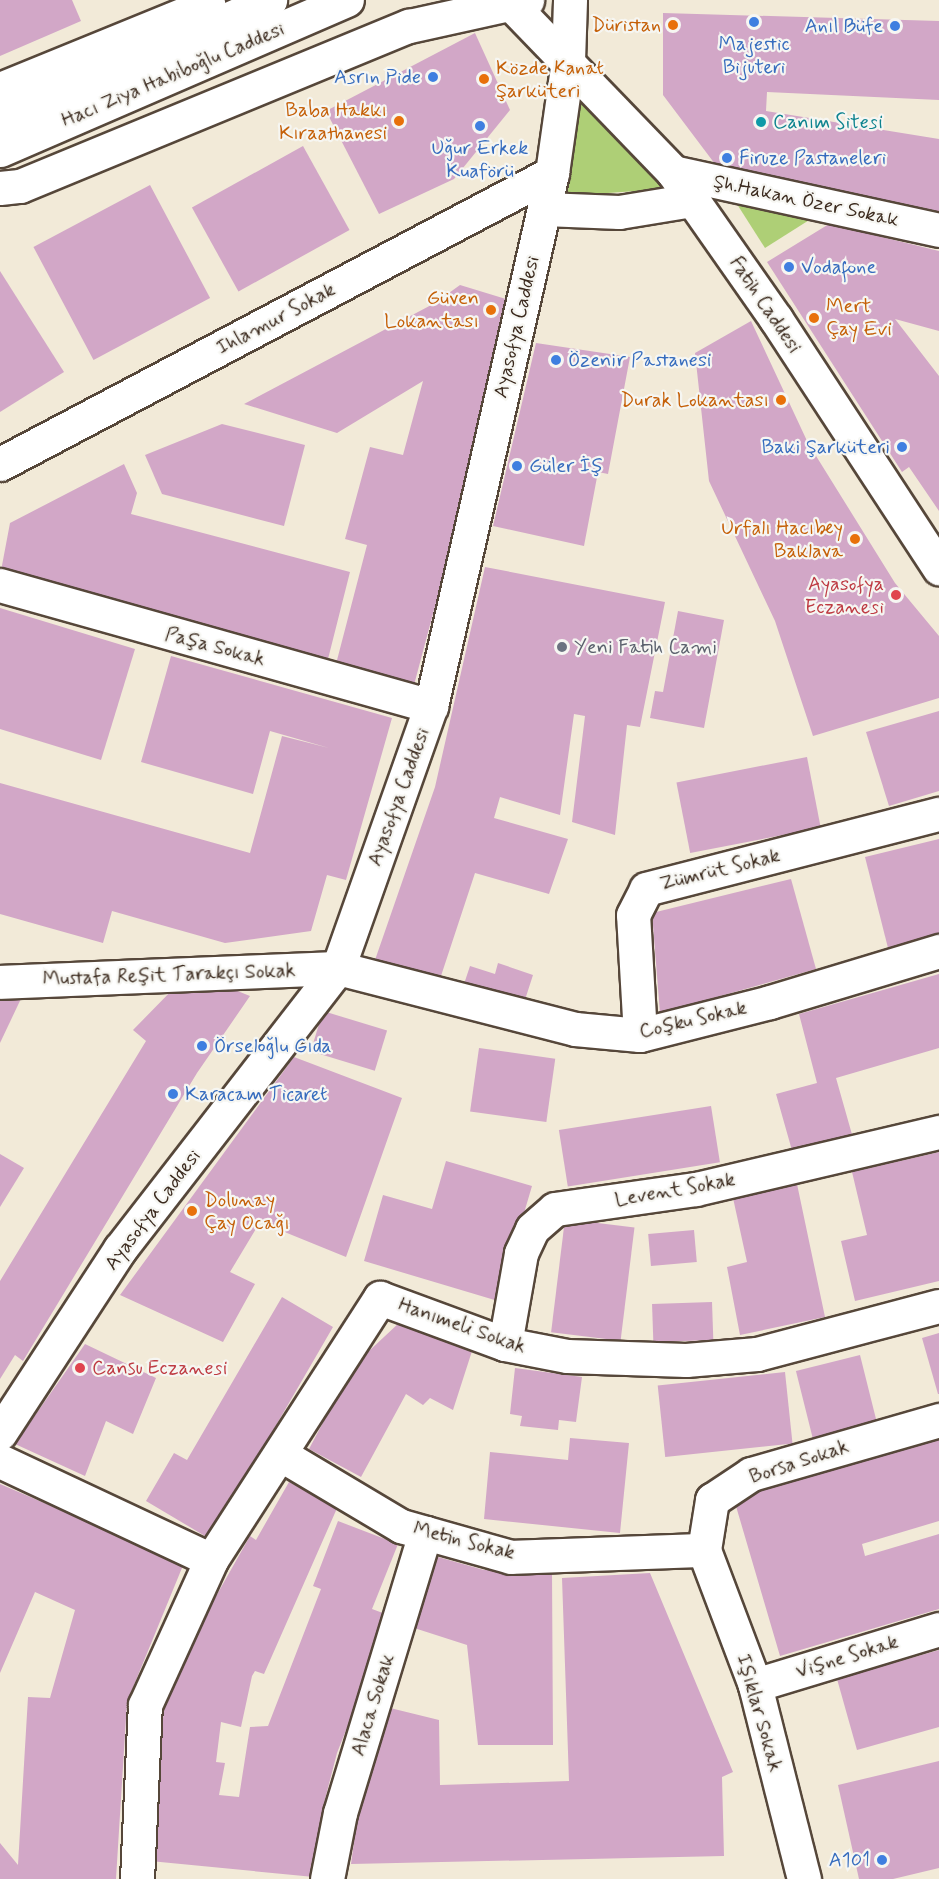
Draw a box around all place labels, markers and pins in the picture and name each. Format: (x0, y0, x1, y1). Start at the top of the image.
place label: Düristan (591, 13, 661, 37)
place label: Anıl Büfe (804, 14, 883, 38)
marker: Majestic Bijuteri (747, 15, 761, 29)
marker: Düristan (666, 18, 680, 32)
marker: Anıl Büfe (888, 19, 902, 33)
place label: Majestic Bijuteri (718, 32, 790, 79)
place label: Közde Kanat Şarküteri (496, 56, 607, 103)
place label: Asrın Pide (335, 65, 421, 89)
marker: Asrın Pide (426, 70, 440, 84)
marker: Közde Kanat Şarküteri (477, 72, 491, 86)
place label: Baba Hakkı Kıraathanesi (279, 98, 387, 145)
place label: Canım Sitesi (773, 110, 880, 134)
marker: Baba Hakkı Kıraathanesi (392, 114, 406, 128)
marker: Canım Sitesi (754, 115, 768, 129)
marker: Uğur Erkek Kuaförü (473, 119, 487, 133)
place label: Uğur Erkek Kuaförü (432, 136, 528, 183)
place label: Firuze Pastaneleri (739, 146, 886, 170)
marker: Firuze Pastaneleri (720, 151, 734, 165)
place label: Vodafone (801, 255, 876, 279)
marker: Vodafone (782, 260, 796, 274)
place label: Güven Lokantası (384, 286, 479, 333)
place label: Mert Çay Evi (826, 294, 889, 341)
marker: Güven Lokantası (484, 303, 498, 317)
marker: Mert Çay Evi (807, 311, 821, 325)
place label: Özenir Pastanesi (568, 348, 709, 372)
marker: Özenir Pastanesi (549, 353, 563, 367)
place label: Durak Lokantası (618, 388, 769, 412)
marker: Durak Lokantası (774, 393, 788, 407)
place label: Baki Şarküteri (761, 435, 890, 459)
marker: Baki Şarküteri (895, 440, 909, 454)
place label: Güler İş (529, 454, 603, 478)
marker: Güler İş (510, 459, 524, 473)
place label: Urfalı Hacıbey Baklava (721, 516, 843, 563)
marker: Urfalı Hacıbey Baklava (848, 532, 862, 546)
place label: Ayasofya Eczanesi (805, 572, 884, 619)
marker: Ayasofya Eczanesi (889, 588, 903, 602)
place label: Yeni Fatih Cami (574, 635, 714, 659)
marker: Yeni Fatih Cami (555, 640, 569, 654)
place label: Örseloğlu Gıda (214, 1034, 331, 1058)
marker: Örseloğlu Gıda (195, 1039, 209, 1053)
place label: Karacam Ticaret (185, 1082, 329, 1106)
marker: Karacam Ticaret (166, 1087, 180, 1101)
place label: Dolunay Çay Ocağı (204, 1188, 287, 1235)
marker: Dolunay Çay Ocağı (185, 1204, 199, 1218)
place label: Cansu Eczanesi (92, 1356, 227, 1380)
marker: Cansu Eczanesi (73, 1361, 87, 1375)
place label: A101 (829, 1848, 870, 1872)
marker: A101 (875, 1853, 889, 1867)

